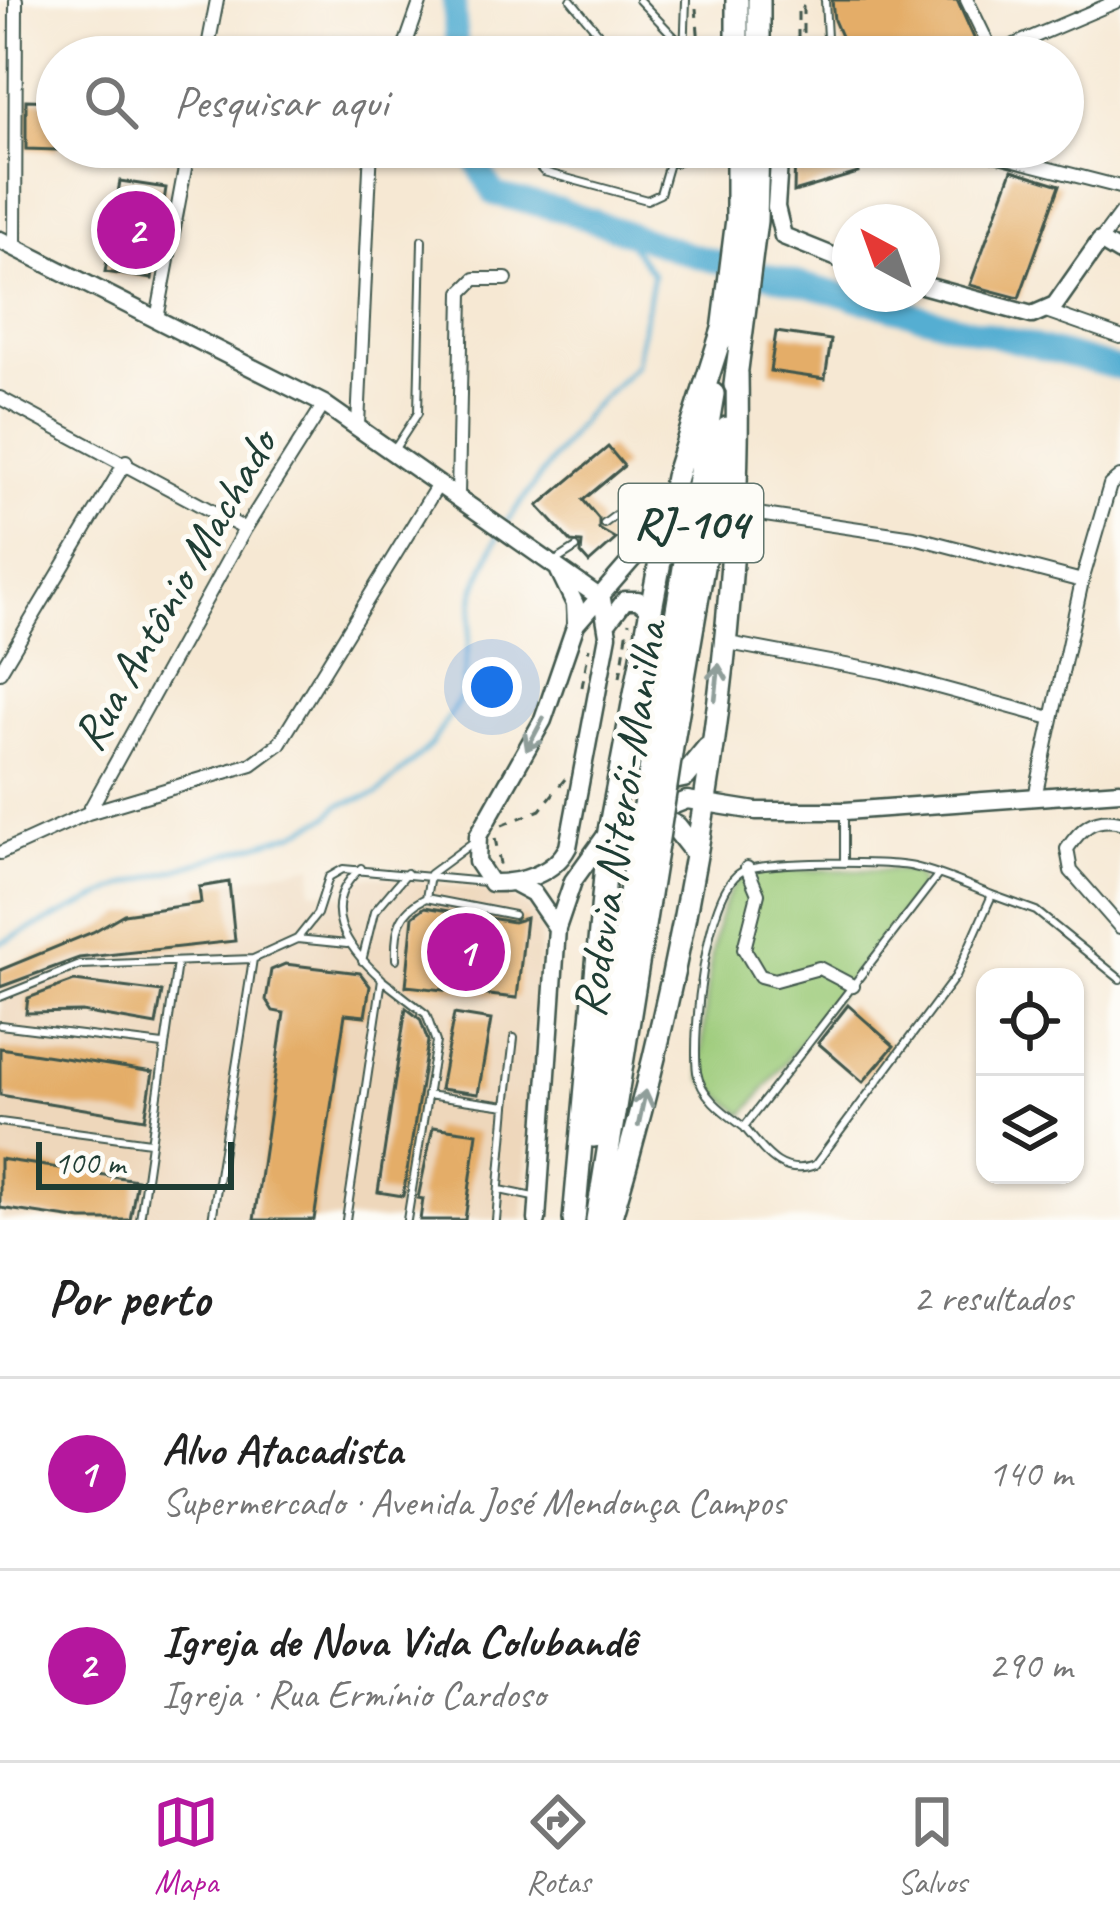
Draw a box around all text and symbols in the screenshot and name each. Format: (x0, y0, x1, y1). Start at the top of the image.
search box (36, 36, 1084, 168)
icon: search (78, 69, 144, 135)
text: Pesquisar aqui (174, 74, 388, 131)
pin: 2 (97, 185, 175, 275)
north arrow (832, 204, 940, 312)
street label: Rua Antônio Machado (58, 415, 292, 761)
road number: RJ-104 (619, 484, 763, 562)
street label: Rodovia Niterói-Manilha (558, 613, 681, 1021)
your location (462, 657, 522, 717)
one-way arrow (706, 664, 729, 703)
one-way arrow (523, 715, 546, 750)
pin: 1 (427, 907, 505, 997)
map controls (976, 968, 1084, 1184)
button: locate (976, 968, 1084, 1076)
button: layers (976, 1076, 1084, 1184)
one-way arrow (632, 1089, 654, 1128)
scale bar (36, 1136, 234, 1189)
text: 100 m (54, 1142, 125, 1184)
text: Por perto (48, 1266, 210, 1330)
text: 2 resultados (913, 1274, 1072, 1323)
text: Alvo Atacadista (162, 1421, 403, 1478)
text: 1 (78, 1449, 96, 1498)
text: 140 m (988, 1449, 1072, 1498)
text: Supermercado · Avenida José Mendonça Campos (162, 1478, 785, 1527)
text: Igreja de Nova Vida Colubandê (162, 1613, 635, 1670)
text: 2 (78, 1641, 96, 1690)
text: 290 m (988, 1641, 1072, 1690)
text: Igreja · Rua Ermínio Cardoso (162, 1670, 545, 1719)
tab: Mapa (153, 1789, 219, 1903)
tab: Rotas (525, 1789, 591, 1903)
tab: Salvos (897, 1789, 967, 1903)

